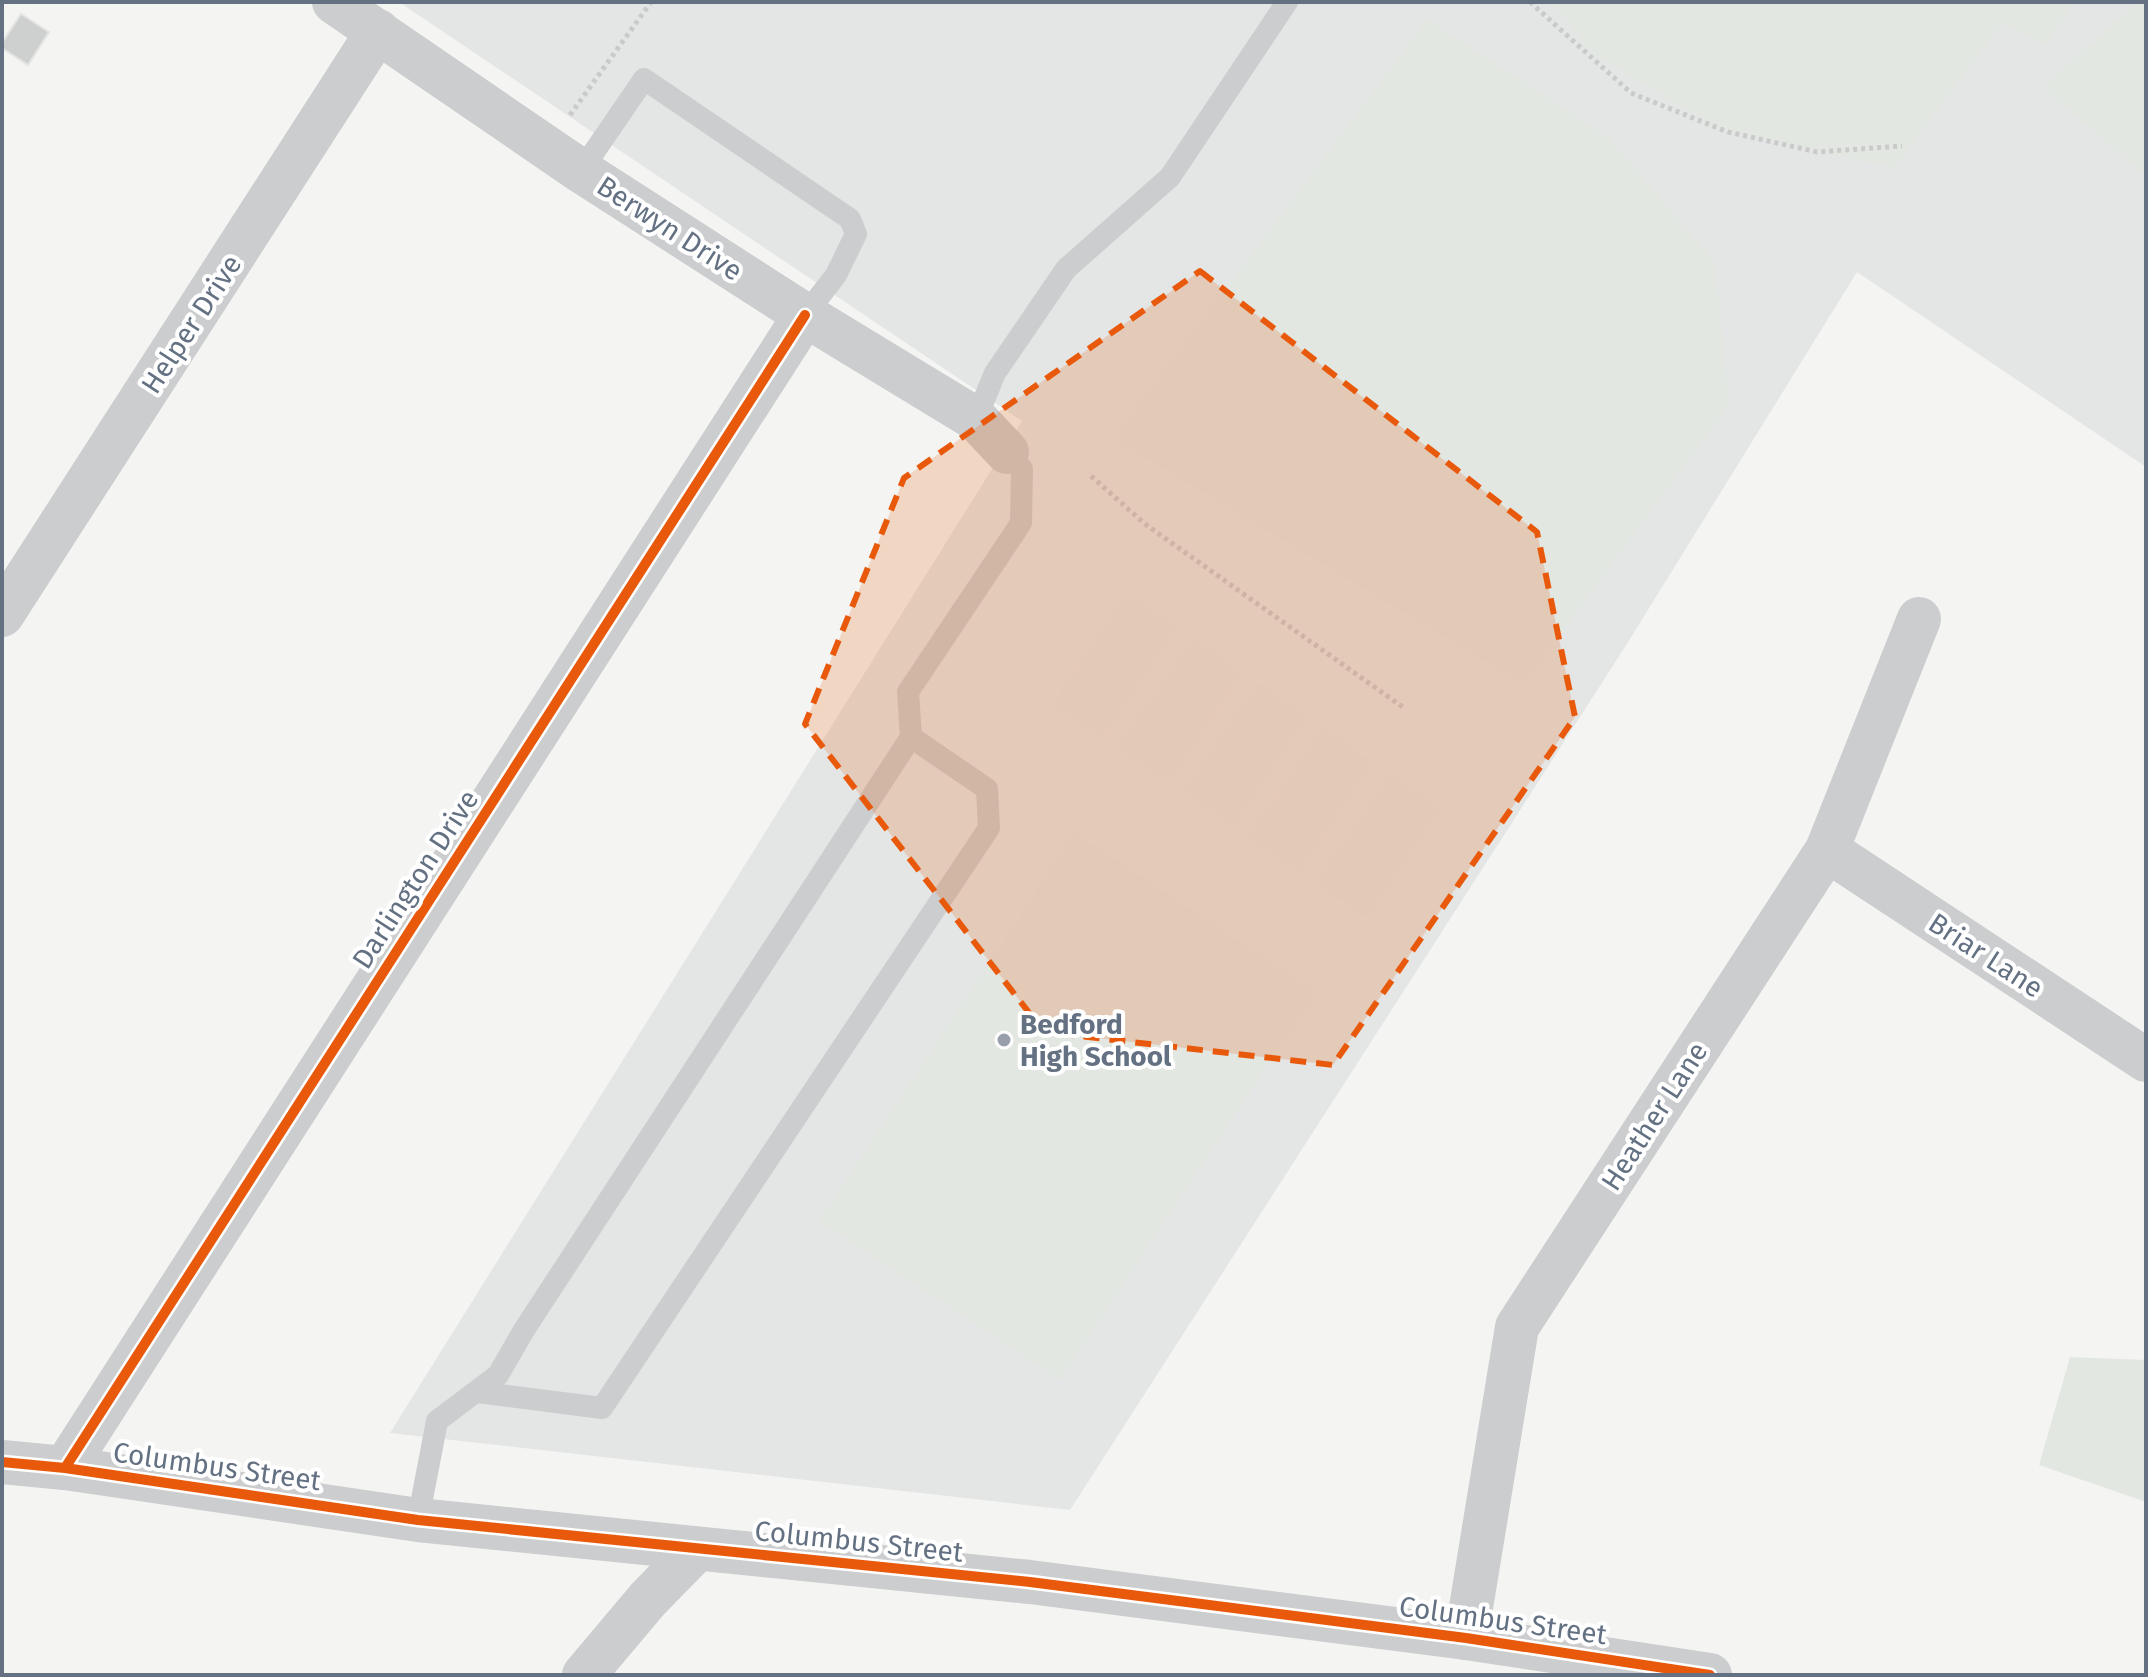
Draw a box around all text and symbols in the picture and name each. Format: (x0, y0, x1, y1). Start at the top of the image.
street label: Berwyn Drive (591, 169, 749, 288)
street label: Helper Drive (134, 249, 248, 400)
street label: Darlington Drive (345, 784, 485, 975)
street label: Briar Lane (1922, 906, 2049, 1005)
place label: Bedford High School (1020, 1008, 1172, 1073)
marker: Bedford High School (995, 1031, 1013, 1049)
street label: Heather Lane (1594, 1036, 1715, 1196)
street label: Columbus Street (111, 1436, 324, 1498)
street label: Columbus Street (753, 1514, 966, 1569)
street label: Columbus Street (1397, 1590, 1610, 1652)

